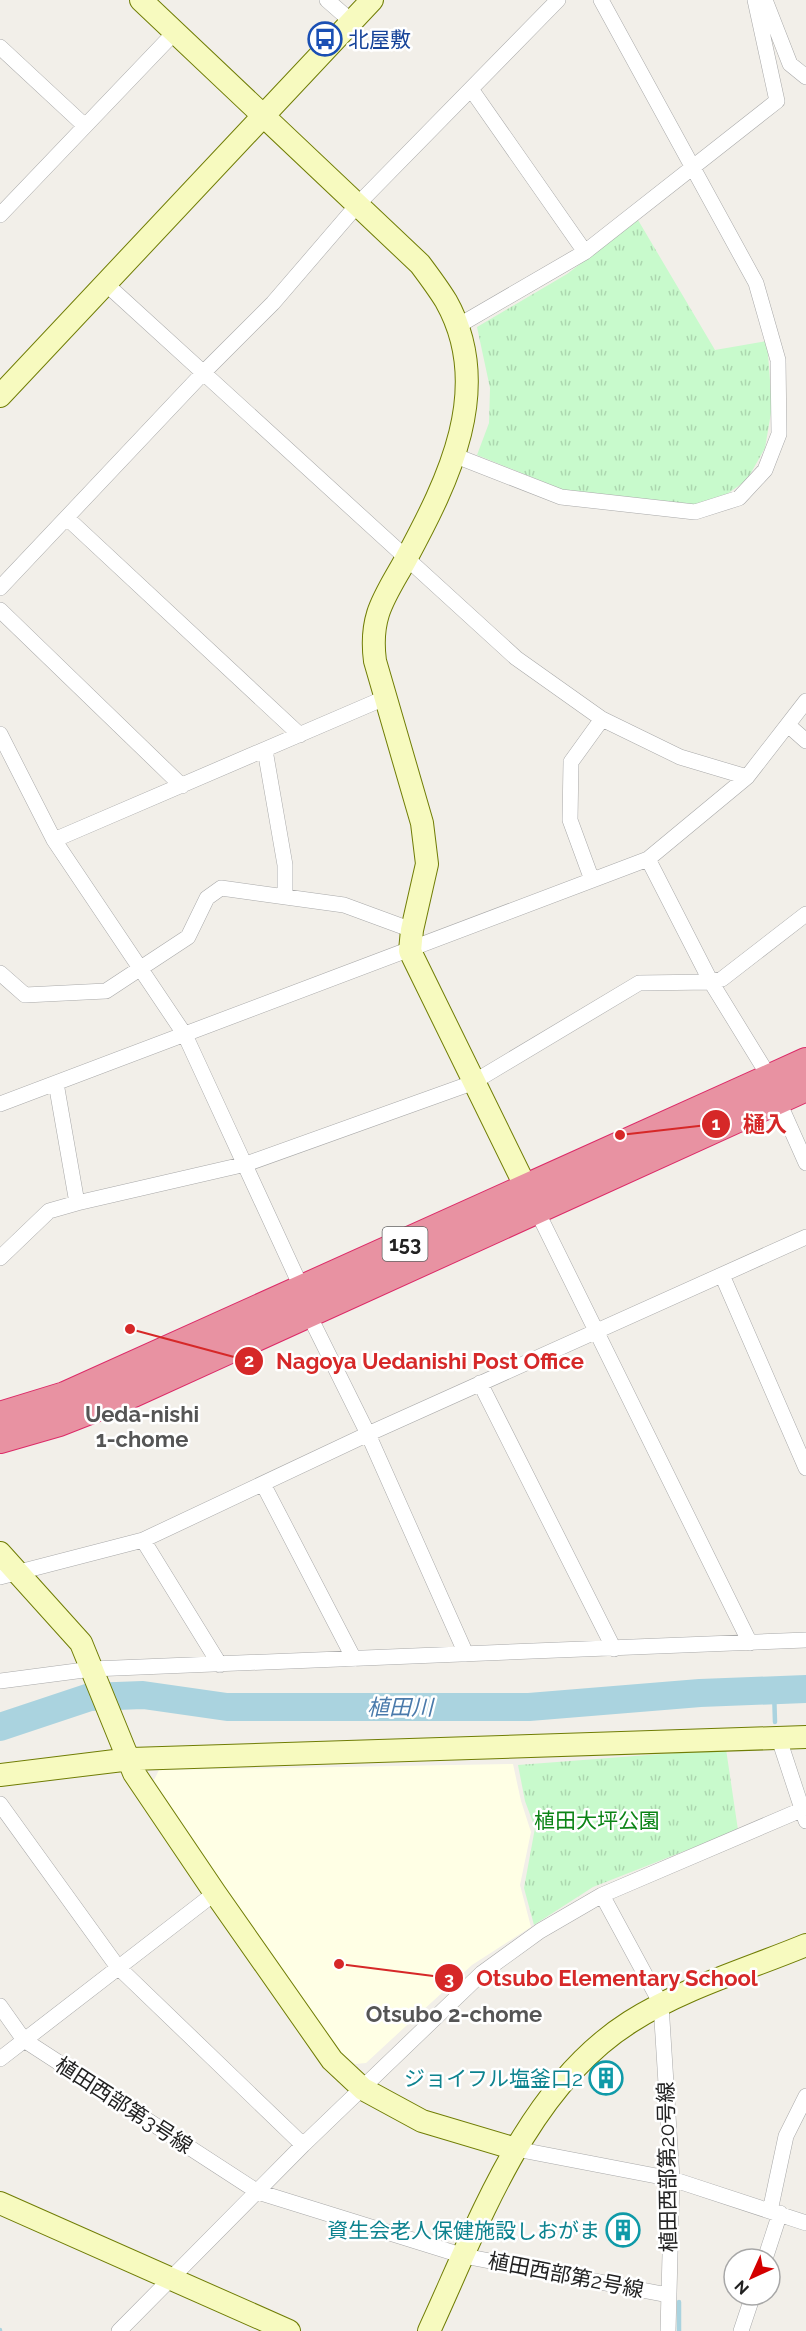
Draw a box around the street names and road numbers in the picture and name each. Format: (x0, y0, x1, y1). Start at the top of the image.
road number: 153 (382, 1227, 428, 1261)
street label: 植田西部第3号線 (51, 2051, 197, 2159)
street label: 植田西部第20号線 (653, 2081, 681, 2253)
street label: 植田西部第2号線 (486, 2248, 646, 2302)

